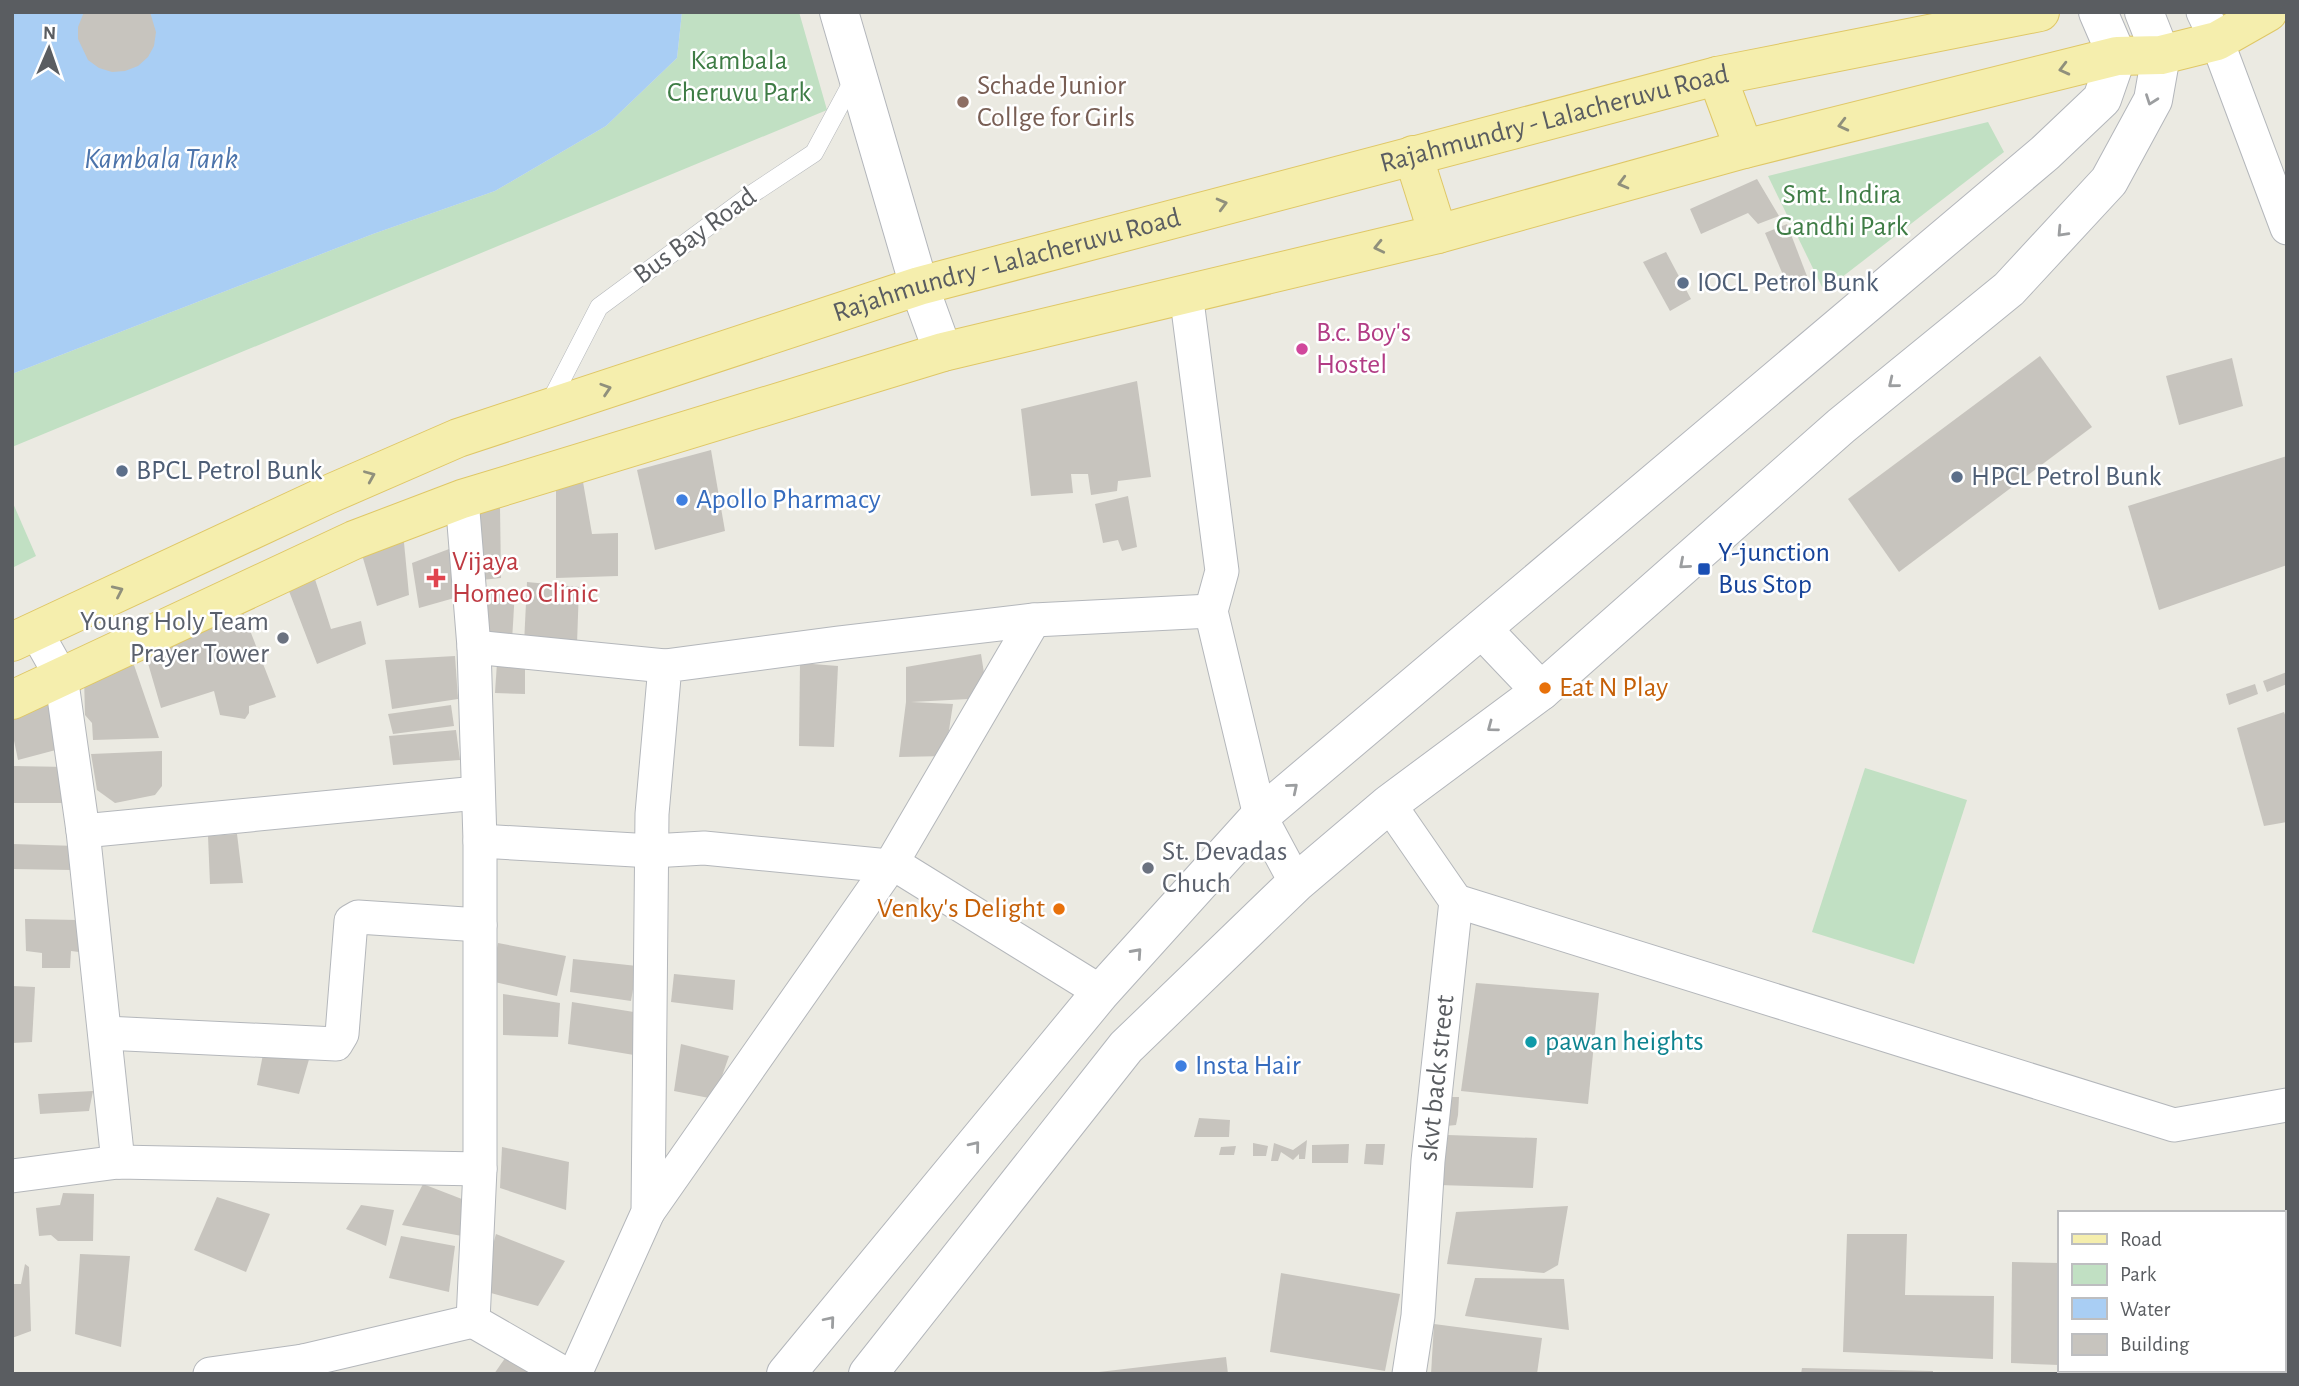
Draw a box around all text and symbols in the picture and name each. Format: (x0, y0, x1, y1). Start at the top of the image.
north arrow (14, 14, 84, 84)
text: N (43, 24, 56, 43)
park label: Kambala Cheruvu Park (667, 47, 811, 107)
street label: Rajahmundry - Lalacheruvu Road (1377, 60, 1731, 178)
one-way arrow (2058, 61, 2070, 75)
place label: Schade Junior Collge for Girls (977, 72, 1135, 132)
one-way arrow (2145, 93, 2159, 106)
marker: Schade Junior Collge for Girls (955, 94, 971, 110)
one-way arrow (1837, 117, 1849, 131)
water label: Kambala Tank (84, 144, 238, 174)
one-way arrow (1617, 174, 1629, 189)
park label: Smt. Indira Gandhi Park (1776, 181, 1908, 241)
street label: Bus Bay Road (628, 182, 762, 290)
one-way arrow (1216, 198, 1228, 213)
street label: Rajahmundry - Lalacheruvu Road (830, 204, 1183, 327)
one-way arrow (2058, 223, 2071, 236)
one-way arrow (1373, 239, 1385, 254)
place label: IOCL Petrol Bunk (1697, 269, 1879, 297)
marker: IOCL Petrol Bunk (1675, 275, 1691, 291)
place label: B.c. Boy's Hostel (1316, 319, 1411, 379)
marker: B.c. Boy's Hostel (1294, 341, 1310, 357)
one-way arrow (1889, 375, 1902, 387)
one-way arrow (599, 383, 611, 398)
place label: BPCL Petrol Bunk (136, 457, 322, 485)
marker: BPCL Petrol Bunk (114, 463, 130, 479)
place label: HPCL Petrol Bunk (1971, 463, 2162, 491)
marker: HPCL Petrol Bunk (1949, 469, 1965, 485)
one-way arrow (363, 471, 375, 485)
place label: Apollo Pharmacy (696, 486, 881, 514)
marker: Apollo Pharmacy (674, 492, 690, 508)
place label: Y-junction Bus Stop (1718, 539, 1830, 599)
place label: Vijaya Homeo Clinic (452, 548, 598, 608)
one-way arrow (1679, 556, 1692, 568)
marker: Y-junction Bus Stop (1696, 561, 1712, 577)
marker: Vijaya Homeo Clinic (426, 568, 446, 588)
one-way arrow (111, 585, 123, 599)
place label: Young Holy Team Prayer Tower (80, 608, 269, 668)
marker: Young Holy Team Prayer Tower (275, 630, 291, 646)
place label: Eat N Play (1559, 674, 1668, 702)
marker: Eat N Play (1537, 680, 1553, 696)
one-way arrow (1487, 719, 1500, 731)
one-way arrow (1285, 784, 1298, 796)
place label: St. Devadas Chuch (1162, 838, 1287, 898)
marker: St. Devadas Chuch (1140, 860, 1156, 876)
place label: Venky's Delight (877, 895, 1045, 923)
marker: Venky's Delight (1051, 901, 1067, 917)
one-way arrow (1129, 948, 1141, 961)
street label: skvt back street (1414, 993, 1460, 1163)
place label: pawan heights (1545, 1028, 1704, 1056)
marker: pawan heights (1523, 1034, 1539, 1050)
place label: Insta Hair (1195, 1052, 1301, 1080)
marker: Insta Hair (1173, 1058, 1189, 1074)
one-way arrow (967, 1142, 979, 1155)
legend (2058, 1211, 2285, 1372)
text: Road (2120, 1229, 2162, 1250)
text: Park (2120, 1264, 2157, 1285)
text: Water (2120, 1299, 2170, 1320)
one-way arrow (822, 1317, 834, 1330)
text: Building (2120, 1334, 2190, 1355)

